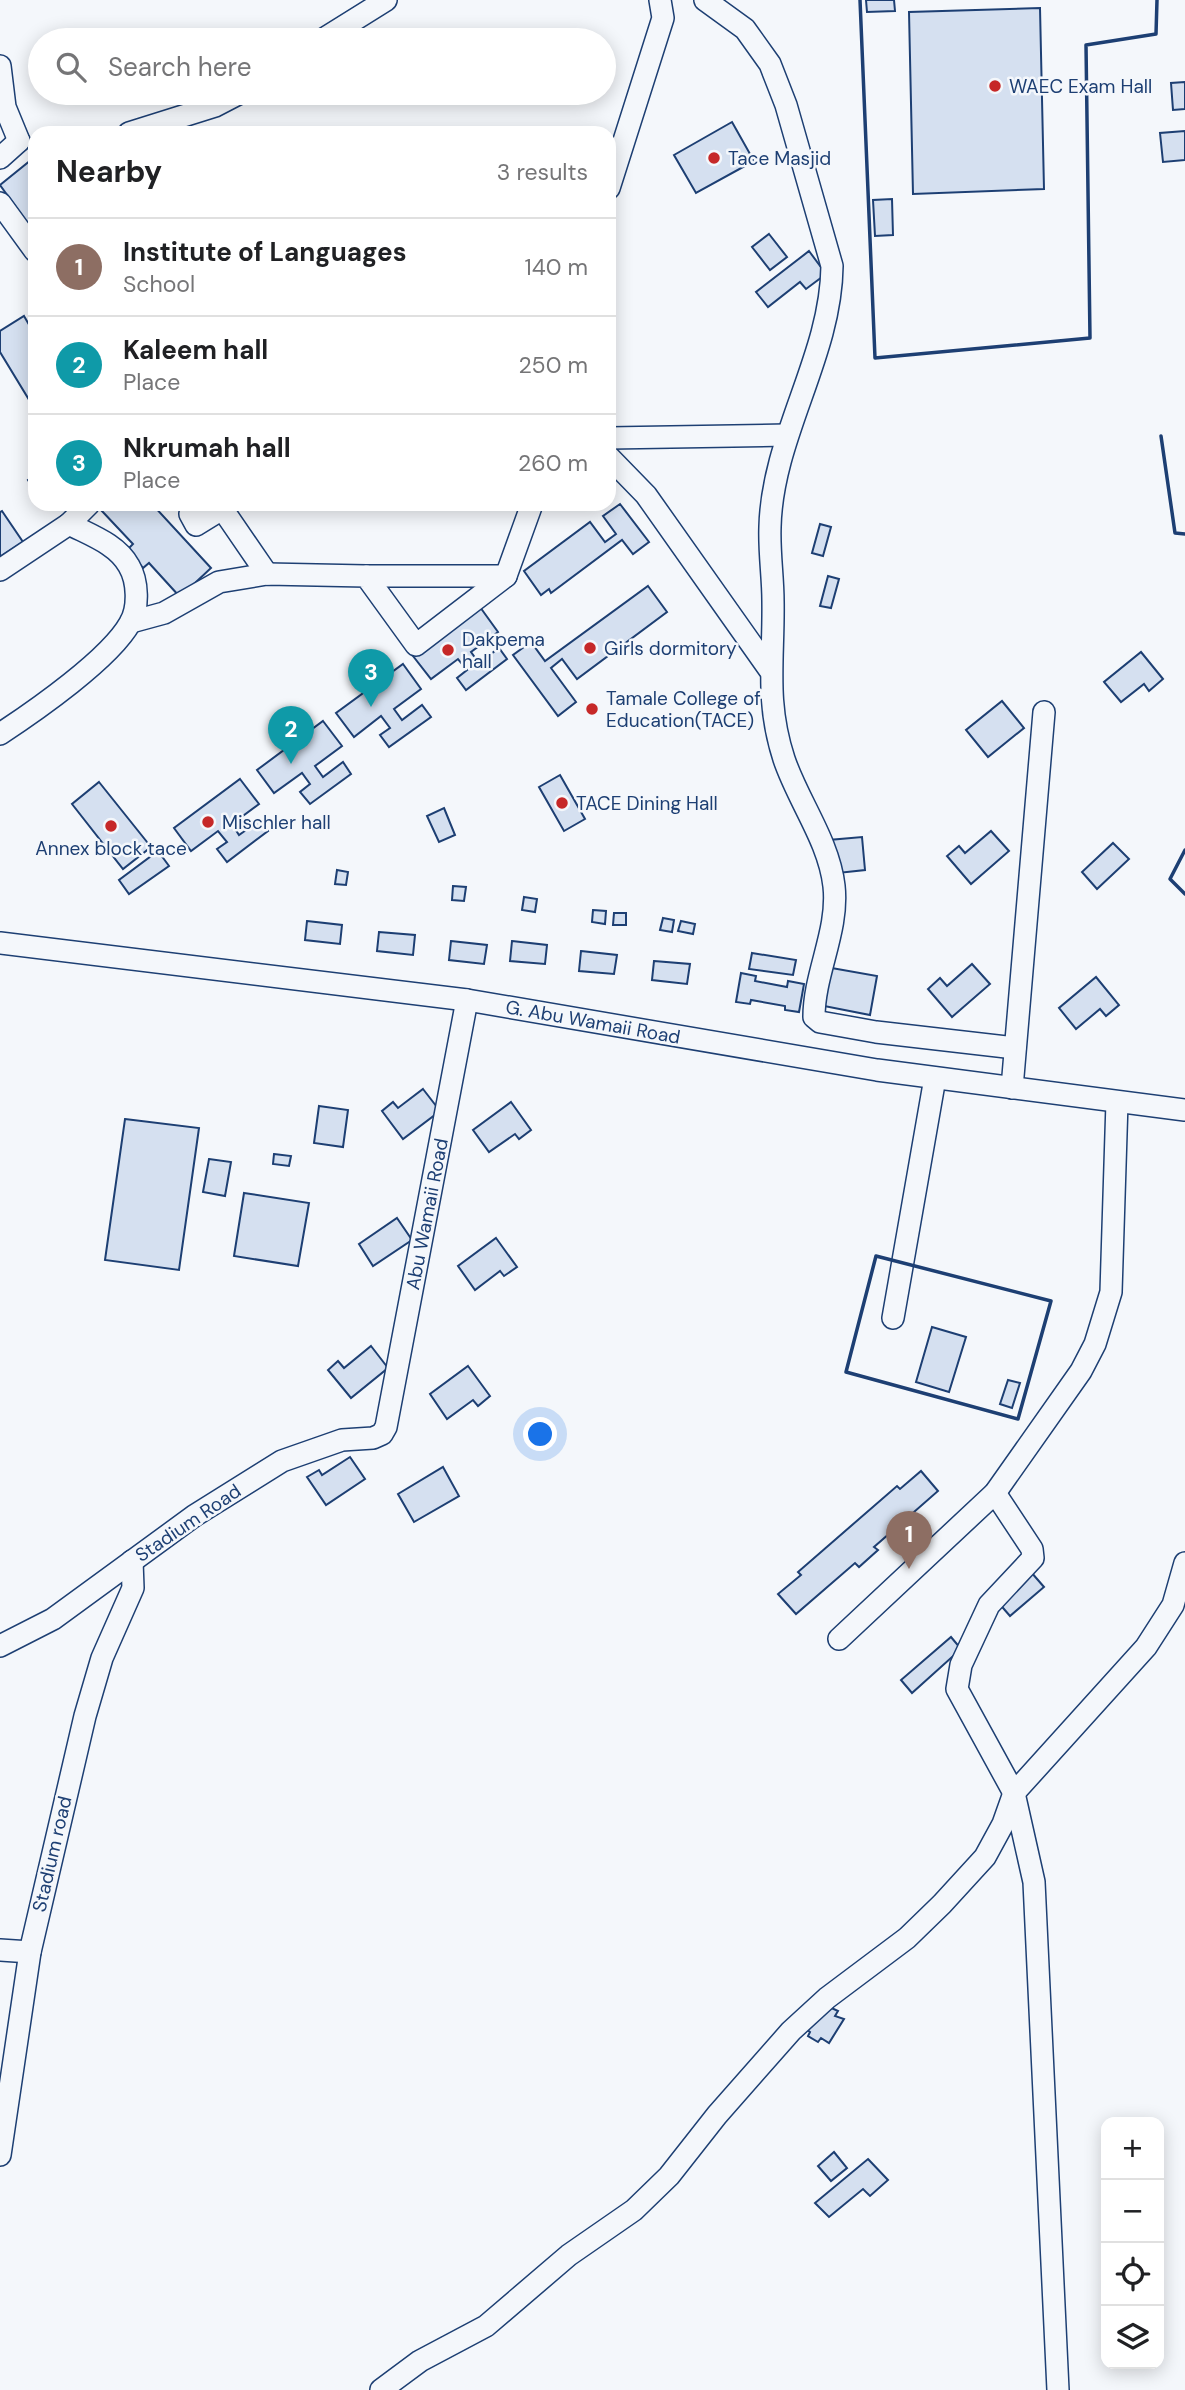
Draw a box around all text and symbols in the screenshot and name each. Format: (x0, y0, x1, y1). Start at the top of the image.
search box (28, 28, 616, 105)
icon: search (52, 48, 90, 86)
text: Search here (108, 50, 251, 84)
place label: WAEC Exam Hall (1009, 74, 1152, 99)
marker: WAEC Exam Hall (987, 78, 1003, 94)
place label: Tace Masjid (728, 146, 831, 171)
marker: Tace Masjid (706, 150, 722, 166)
text: Nearby (56, 152, 162, 191)
text: 3 results (497, 157, 588, 187)
text: Institute of Languages (123, 235, 407, 269)
text: 1 (75, 252, 83, 282)
text: 140 m (525, 252, 588, 282)
text: School (123, 269, 195, 299)
text: Kaleem hall (123, 333, 268, 367)
text: 2 (72, 350, 86, 380)
text: 250 m (518, 350, 588, 380)
text: Place (123, 367, 180, 397)
text: Nkrumah hall (123, 431, 291, 465)
text: 3 (72, 448, 86, 478)
text: 260 m (518, 448, 588, 478)
text: Place (123, 465, 180, 495)
place label: Dakpema hall (462, 627, 545, 674)
place label: Girls dormitory (604, 636, 737, 661)
marker: Girls dormitory (582, 640, 598, 656)
marker: Dakpema hall (440, 642, 456, 658)
pin: 3 (348, 649, 394, 707)
place label: Tamale College of Education(TACE) (606, 686, 761, 733)
marker: Tamale College of Education(TACE) (584, 701, 600, 717)
pin: 2 (268, 706, 314, 764)
place label: TACE Dining Hall (576, 791, 718, 816)
marker: TACE Dining Hall (554, 795, 570, 811)
place label: Mischler hall (222, 810, 331, 835)
marker: Mischler hall (200, 814, 216, 830)
marker: Annex block tace (103, 818, 119, 834)
place label: Annex block tace (35, 836, 187, 861)
street label: G. Abu Wamaii Road (504, 994, 682, 1050)
street label: Abu Wamaii Road (400, 1136, 454, 1292)
your location (523, 1417, 557, 1451)
street label: Stadium Road (130, 1478, 246, 1568)
pin: 1 (886, 1511, 932, 1569)
street label: Stadium road (27, 1794, 77, 1914)
map controls (1101, 2117, 1164, 2369)
button: + (1101, 2117, 1164, 2180)
button: − (1101, 2180, 1164, 2243)
button: locate (1101, 2243, 1164, 2306)
button: layers (1101, 2306, 1164, 2369)

